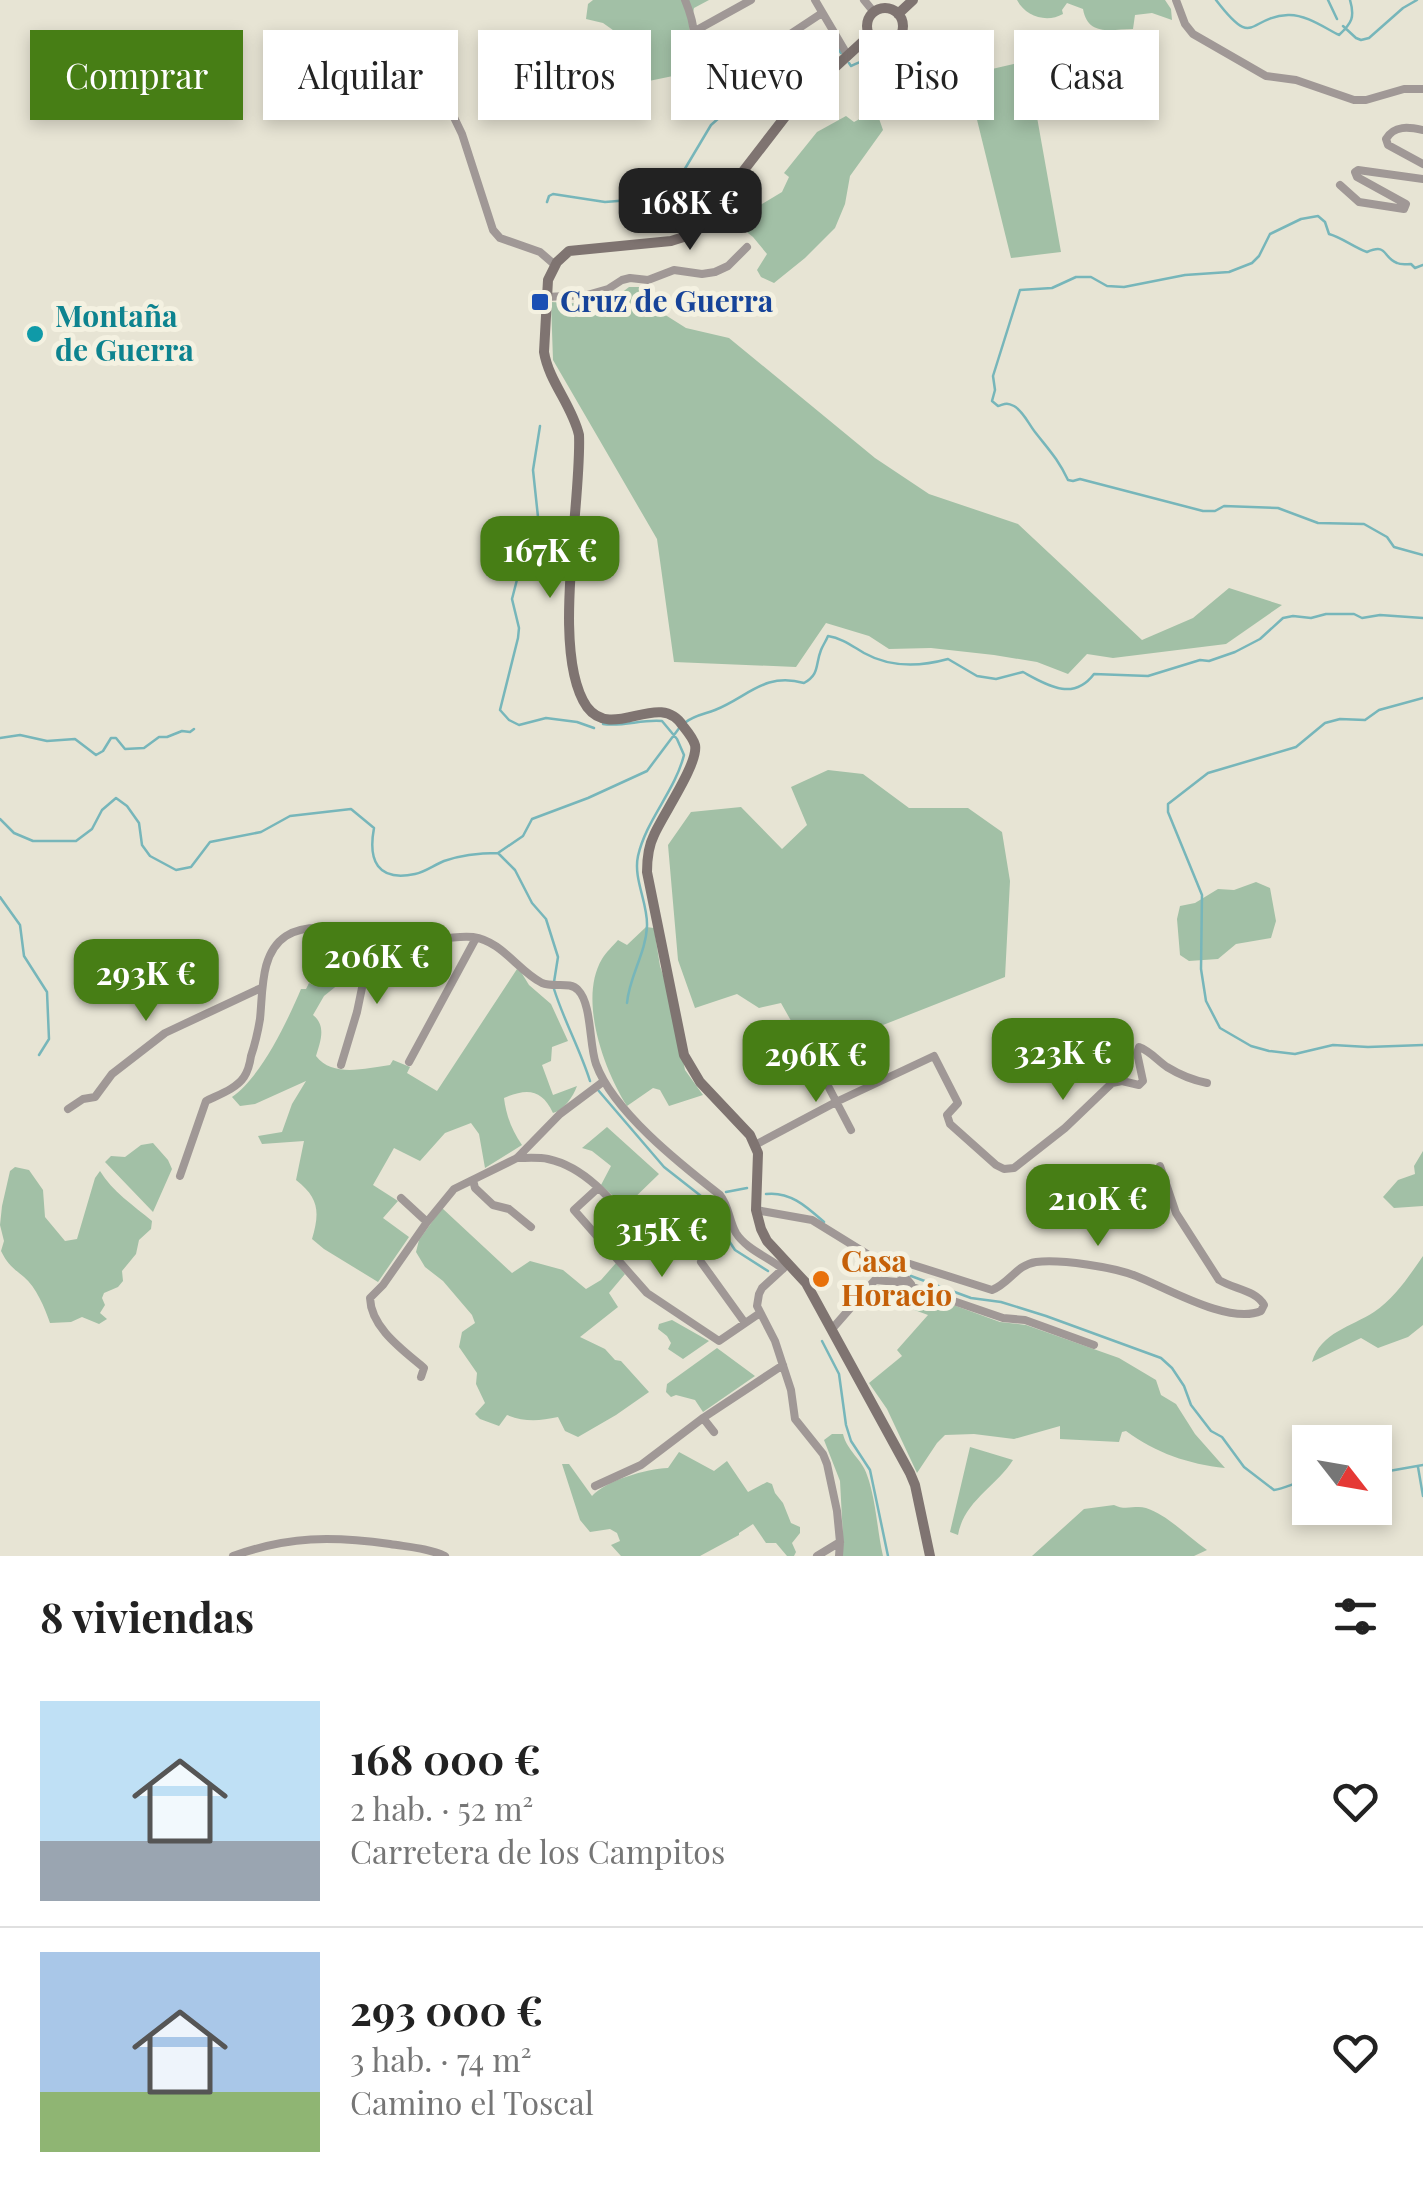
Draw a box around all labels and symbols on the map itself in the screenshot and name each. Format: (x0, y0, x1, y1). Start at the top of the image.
pin: 168K € (609, 168, 771, 253)
place label: Cruz de Guerra (560, 280, 774, 320)
marker: Cruz de Guerra (529, 291, 551, 313)
place label: Montaña de Guerra (55, 295, 194, 369)
marker: Montaña de Guerra (24, 323, 46, 345)
pin: 167K € (469, 516, 631, 601)
pin: 206K € (296, 922, 458, 1007)
pin: 293K € (65, 939, 227, 1024)
pin: 323K € (982, 1018, 1144, 1103)
pin: 296K € (735, 1020, 897, 1105)
pin: 210K € (1017, 1164, 1179, 1249)
pin: 315K € (581, 1195, 743, 1280)
place label: Casa Horacio (841, 1240, 952, 1314)
marker: Casa Horacio (810, 1268, 832, 1290)
north arrow (1292, 1425, 1392, 1525)

